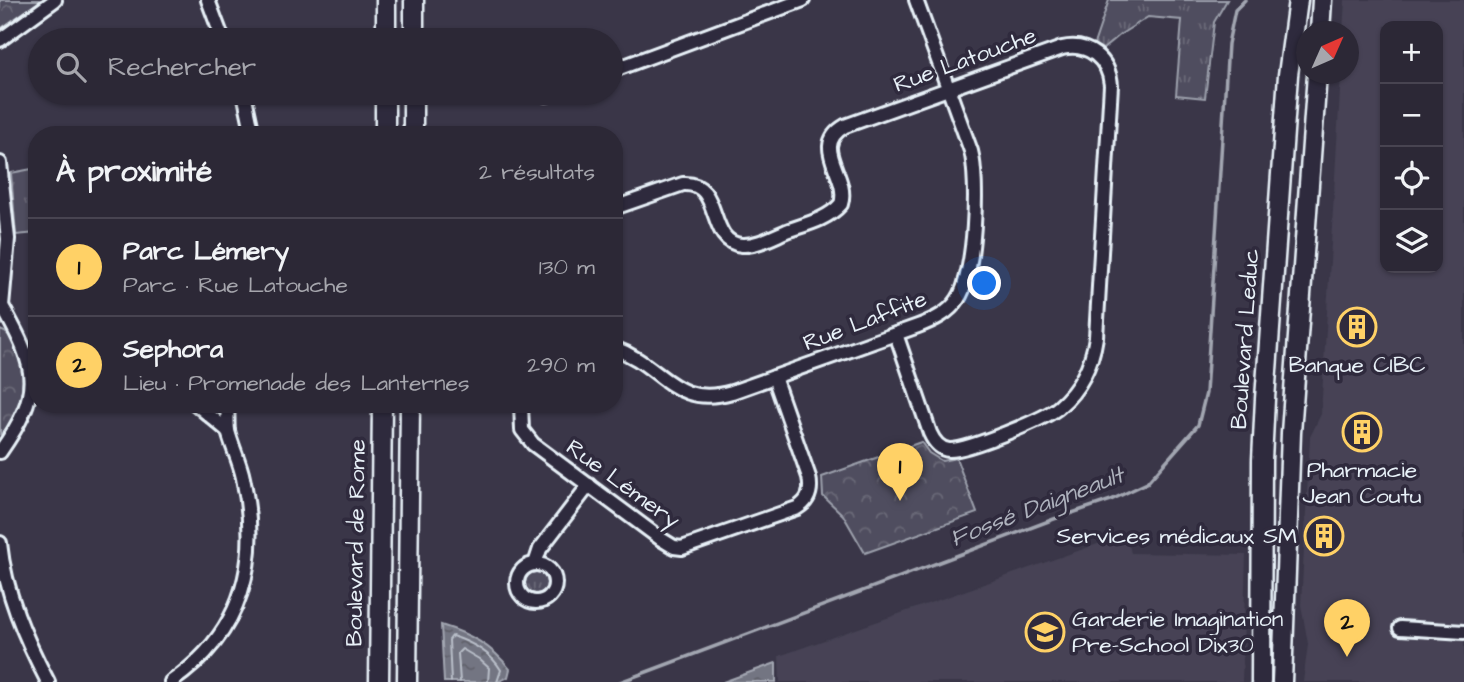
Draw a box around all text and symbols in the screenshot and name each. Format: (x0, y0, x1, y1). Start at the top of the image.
street label: Rue Latouche (889, 19, 1041, 101)
north arrow (1296, 21, 1359, 84)
map controls (1380, 21, 1443, 273)
button: + (1380, 21, 1443, 84)
search box (28, 28, 623, 105)
icon: search (52, 48, 90, 86)
text: Rechercher (108, 49, 256, 85)
button: − (1380, 84, 1443, 147)
button: locate (1380, 147, 1443, 210)
text: À proximité (56, 151, 212, 193)
text: 2 résultats (479, 156, 595, 188)
button: layers (1380, 210, 1443, 273)
text: Parc Lémery (123, 233, 289, 269)
street label: Boulevard Leduc (1223, 248, 1267, 430)
text: 1 (78, 251, 80, 283)
text: 130 m (539, 251, 595, 283)
your location (967, 266, 1001, 300)
text: Parc · Rue Latouche (123, 269, 348, 301)
street label: Rue Laffite (799, 283, 931, 359)
building icon: Banque CIBC (1336, 306, 1378, 348)
text: Sephora (123, 331, 223, 367)
text: 2 (72, 349, 86, 381)
text: 290 m (527, 349, 595, 381)
place label: Banque CIBC (1288, 349, 1426, 381)
text: Lieu · Promenade des Lanternes (123, 367, 470, 399)
building icon: Pharmacie Jean Coutu (1341, 411, 1383, 453)
street label: Rue Lémery (559, 432, 687, 537)
street label: Boulevard de Rome (338, 439, 374, 647)
pin: 1 (877, 443, 923, 501)
place label: Pharmacie Jean Coutu (1303, 454, 1421, 512)
water label: Fossé Daigneault (945, 457, 1131, 557)
building icon: Services médicaux SM (1303, 515, 1345, 557)
place label: Services médicaux SM (1057, 520, 1297, 552)
pin: 2 (1324, 599, 1370, 657)
place label: Garderie Imagination Pre-School Dix30 (1072, 603, 1283, 661)
school or university icon: Garderie Imagination Pre-School Dix30 (1024, 611, 1066, 653)

